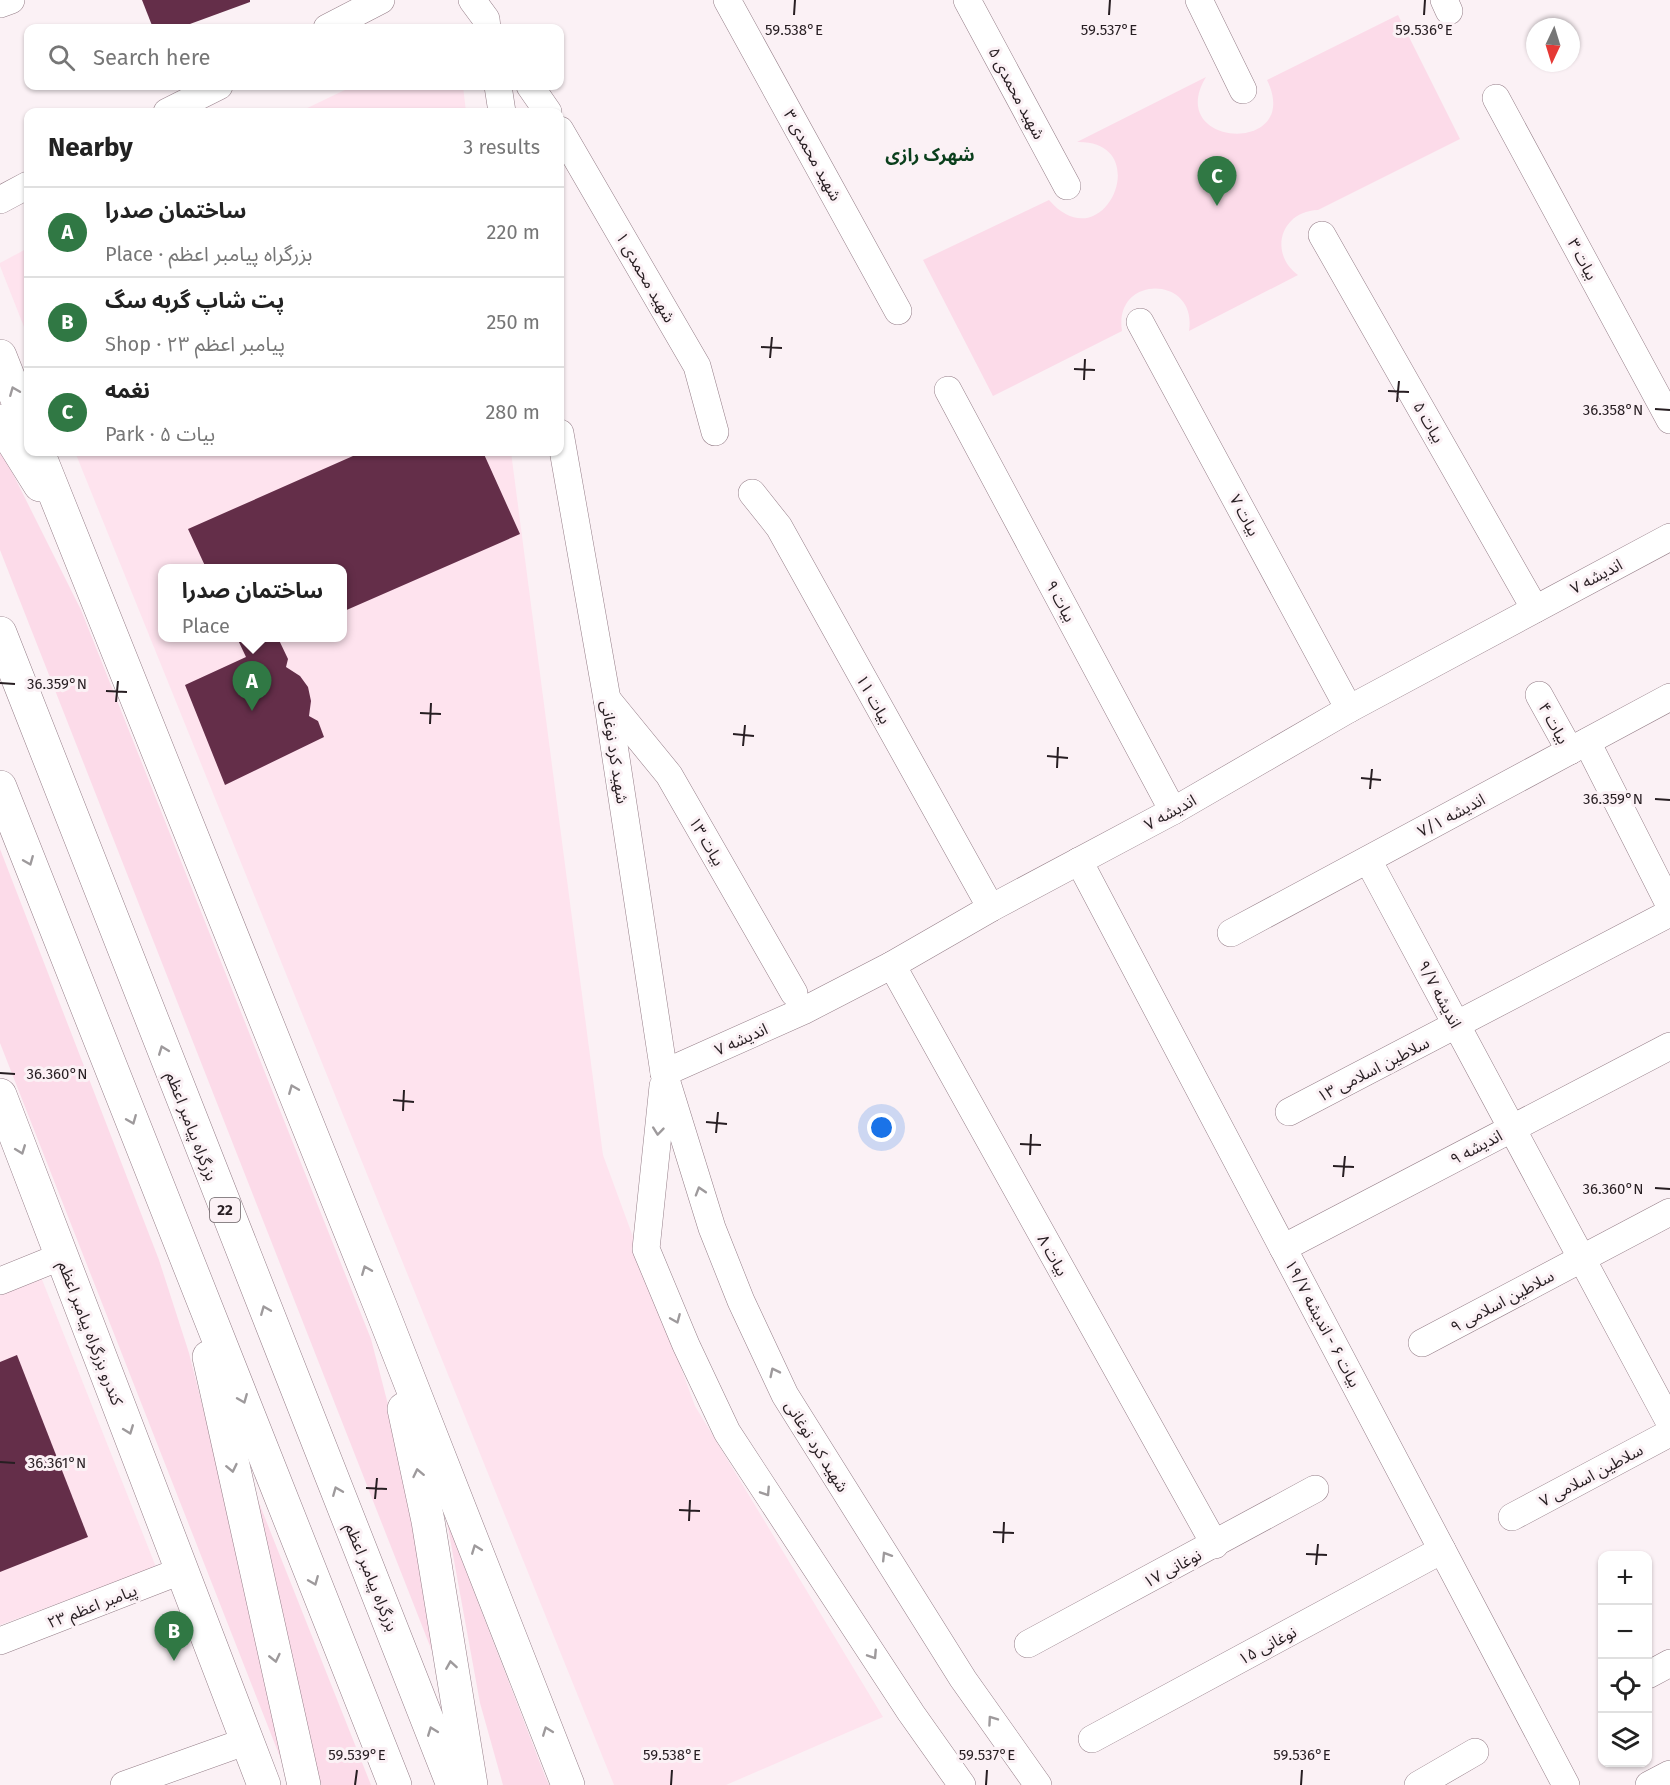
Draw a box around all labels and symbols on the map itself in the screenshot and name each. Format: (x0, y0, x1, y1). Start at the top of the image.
north arrow (1526, 18, 1580, 72)
text: 59.538°E (765, 21, 823, 39)
text: 59.537°E (1081, 21, 1137, 39)
text: 59.536°E (1395, 21, 1453, 39)
street label: شهید محمدی ۵ (984, 44, 1049, 142)
street label: شهید محمدی ۳ (780, 106, 845, 204)
district label: شهرک رازی (885, 144, 975, 166)
pin: C (1198, 156, 1236, 206)
street label: شهید محمدی ۱ (612, 229, 679, 326)
street label: بیات ۳ (1564, 235, 1601, 283)
one-way arrow (9, 387, 21, 398)
street label: بیات ۵ (1409, 398, 1448, 446)
text: 36.358°N (1583, 401, 1643, 419)
street label: بیات ۷ (1226, 491, 1263, 539)
street label: اندیشه ۷ (1567, 555, 1626, 598)
street label: بیات ۹ (1042, 577, 1079, 625)
pin: A (232, 662, 272, 711)
street label: بیات ۱۱ (852, 671, 895, 727)
text: 36.359°N (27, 675, 87, 693)
street label: شهید کرد نوغانی (597, 699, 632, 805)
street label: بیات ۴ (1535, 699, 1573, 747)
street label: اندیشه ۷/۱ (1414, 790, 1488, 841)
text: 36.359°N (1583, 790, 1643, 808)
street label: اندیشه ۷ (1141, 791, 1199, 834)
street label: بیات ۱۳ (685, 813, 728, 869)
one-way arrow (22, 855, 35, 865)
street label: اندیشه ۹/۷ (1414, 957, 1465, 1031)
street label: اندیشه ۷ (712, 1019, 771, 1060)
street label: سلاطین اسلامی ۱۳ (1314, 1033, 1433, 1106)
one-way arrow (158, 1045, 170, 1056)
text: 36.360°N (26, 1065, 88, 1083)
street label: بزرگراه پیامبر اعظم (159, 1069, 221, 1184)
one-way arrow (288, 1084, 300, 1095)
your location (867, 1113, 896, 1142)
one-way arrow (125, 1114, 137, 1125)
one-way arrow (652, 1126, 665, 1136)
street label: اندیشه ۹ (1447, 1126, 1506, 1169)
one-way arrow (14, 1143, 26, 1154)
text: 36.360°N (1582, 1180, 1644, 1198)
one-way arrow (695, 1186, 707, 1197)
road number: 22 (210, 1198, 240, 1222)
street label: بیات ۸ (1034, 1231, 1072, 1279)
street label: بیات ۶ - اندیشه ۱۹/۷ (1281, 1256, 1364, 1390)
street label: کندرو بزرگراه پیامبر اعظم (51, 1258, 127, 1409)
one-way arrow (361, 1265, 373, 1276)
street label: سلاطین اسلامی ۹ (1447, 1266, 1557, 1337)
one-way arrow (259, 1305, 272, 1315)
one-way arrow (669, 1313, 681, 1324)
one-way arrow (770, 1367, 782, 1378)
one-way arrow (236, 1393, 248, 1404)
street label: شهید کرد نوغانی (781, 1397, 852, 1496)
one-way arrow (122, 1423, 134, 1434)
street label: سلاطین اسلامی ۷ (1536, 1440, 1646, 1511)
text: 36.361°N (28, 1454, 86, 1472)
one-way arrow (225, 1463, 238, 1473)
one-way arrow (412, 1468, 425, 1478)
one-way arrow (759, 1485, 770, 1496)
one-way arrow (332, 1486, 344, 1497)
street label: بزرگراه پیامبر اعظم (338, 1520, 402, 1635)
one-way arrow (471, 1544, 483, 1555)
street label: نوغانی ۱۷ (1140, 1545, 1205, 1592)
one-way arrow (882, 1552, 894, 1562)
one-way arrow (307, 1574, 319, 1585)
street label: پیامبر اعظم ۲۳ (45, 1581, 141, 1635)
pin: B (154, 1612, 194, 1661)
street label: نوغانی ۱۵ (1235, 1622, 1300, 1669)
one-way arrow (866, 1648, 877, 1659)
one-way arrow (268, 1653, 281, 1663)
one-way arrow (446, 1660, 458, 1670)
one-way arrow (988, 1716, 999, 1727)
one-way arrow (427, 1726, 439, 1737)
one-way arrow (542, 1726, 554, 1737)
text: 59.539°E (328, 1746, 386, 1764)
text: 59.538°E (643, 1746, 701, 1764)
text: 59.537°E (959, 1746, 1015, 1764)
text: 59.536°E (1273, 1746, 1331, 1764)

